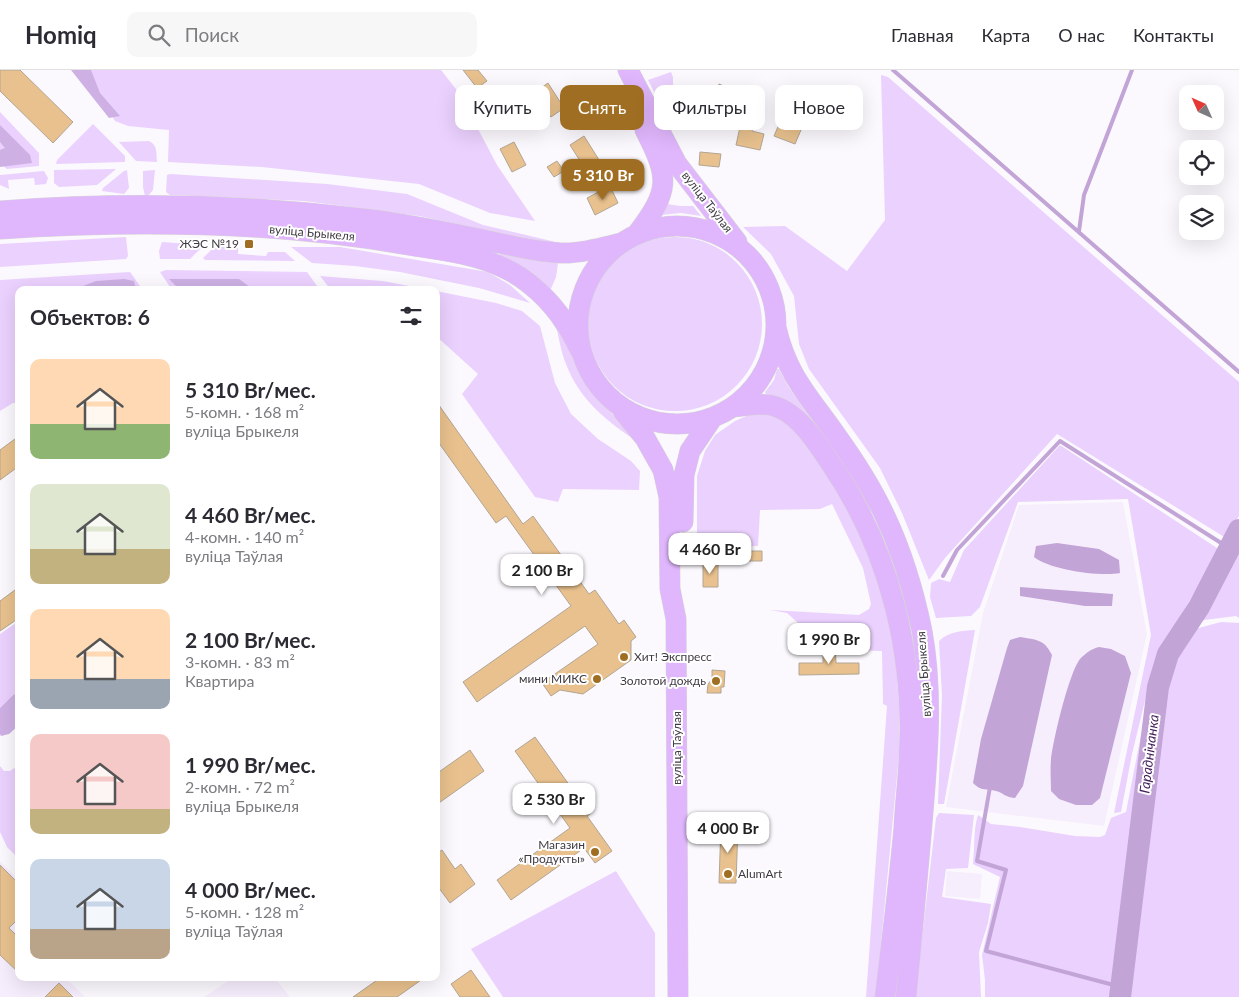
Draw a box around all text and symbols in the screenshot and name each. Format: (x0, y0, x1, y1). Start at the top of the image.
search box (127, 12, 477, 57)
text: Homiq (25, 20, 97, 49)
icon: search (145, 21, 173, 49)
text: Поиск (185, 23, 239, 46)
text: Главная (891, 24, 954, 46)
text: Карта (982, 24, 1030, 46)
text: О нас (1058, 24, 1105, 46)
text: Контакты (1133, 24, 1214, 46)
chip: Купить (455, 85, 550, 130)
chip: Снять (560, 85, 644, 130)
chip: Фильтры (654, 85, 765, 130)
chip: Новое (775, 85, 863, 130)
north arrow (1179, 85, 1224, 130)
map controls (1179, 85, 1224, 240)
button: locate (1179, 140, 1224, 185)
pin: 5 310 Br (551, 158, 655, 201)
text: 5 310 Br (572, 165, 634, 184)
street label: вуліца Таўлая (679, 168, 736, 235)
button: layers (1179, 195, 1224, 240)
street label: вуліца Брыкеля (269, 221, 355, 244)
place label: ЖЭС №19 (180, 236, 239, 251)
marker: ЖЭС №19 (243, 238, 255, 250)
icon: filters (397, 302, 425, 330)
text: Объектов: 6 (30, 304, 150, 329)
text: 5 310 Br/мес. (185, 377, 316, 402)
icon: home (70, 379, 130, 439)
text: 5-комн. · 168 m² (185, 402, 304, 421)
text: вуліца Брыкеля (185, 421, 299, 440)
text: 4 460 Br/мес. (185, 502, 316, 527)
icon: home (70, 504, 130, 564)
text: 4-комн. · 140 m² (185, 527, 304, 546)
pin: 4 460 Br (658, 532, 762, 575)
text: 4 460 Br (679, 539, 741, 558)
text: вуліца Таўлая (185, 546, 283, 565)
pin: 2 100 Br (490, 554, 594, 596)
text: 2 100 Br (511, 560, 573, 579)
pin: 1 990 Br (777, 622, 881, 665)
text: 2 100 Br/мес. (185, 627, 316, 652)
icon: home (70, 629, 130, 689)
text: 1 990 Br (798, 629, 860, 648)
street label: вуліца Брыкеля (913, 631, 934, 717)
place label: Хит! Экспресс (634, 649, 712, 664)
marker: Хит! Экспресс (618, 651, 630, 663)
text: 3-комн. · 83 m² (185, 652, 295, 671)
text: Квартира (185, 671, 254, 690)
place label: мини МИКС (519, 671, 587, 686)
marker: мини МИКС (591, 673, 603, 685)
place label: Золотой дождь (620, 673, 706, 688)
marker: Золотой дождь (710, 675, 722, 687)
street label: вуліца Таўлая (669, 711, 684, 785)
water label: Гараднічанка (1135, 714, 1162, 794)
text: 1 990 Br/мес. (185, 752, 316, 777)
icon: home (70, 754, 130, 814)
text: 2-комн. · 72 m² (185, 777, 295, 796)
pin: 2 530 Br (502, 782, 606, 825)
text: 2 530 Br (523, 789, 585, 808)
text: вуліца Брыкеля (185, 796, 299, 815)
pin: 4 000 Br (676, 812, 780, 854)
text: 4 000 Br (697, 818, 759, 837)
place label: Магазин «Продукты» (518, 837, 585, 866)
marker: Магазин «Продукты» (589, 846, 601, 858)
place label: AlumArt (738, 866, 783, 881)
marker: AlumArt (722, 868, 734, 880)
text: 4 000 Br/мес. (185, 877, 316, 902)
icon: home (70, 879, 130, 939)
text: 5-комн. · 128 m² (185, 902, 304, 921)
text: вуліца Таўлая (185, 921, 283, 940)

